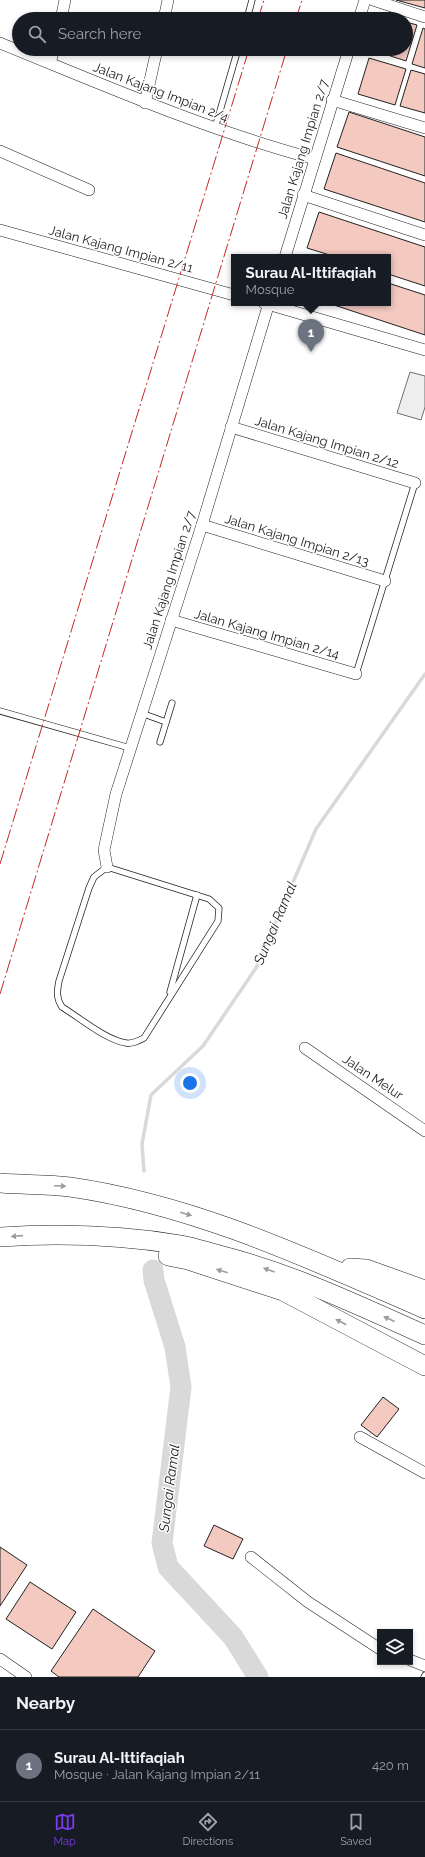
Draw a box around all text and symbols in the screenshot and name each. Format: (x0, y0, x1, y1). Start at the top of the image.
search box (12, 12, 413, 56)
icon: search (26, 23, 48, 45)
text: Search here (58, 25, 141, 43)
street label: Jalan Kajang Impian 2/4 (91, 59, 231, 125)
street label: Jalan Kajang Impian 2/7 (275, 78, 331, 220)
street label: Jalan Kajang Impian 2/11 (47, 223, 195, 276)
popup (231, 254, 391, 306)
text: Surau Al-Ittifaqiah (246, 264, 376, 282)
text: Mosque (246, 282, 294, 297)
pin: 1 (298, 319, 324, 352)
street label: Jalan Kajang Impian 2/12 (253, 413, 401, 471)
street label: Jalan Kajang Impian 2/7 (140, 509, 199, 651)
street label: Jalan Kajang Impian 2/13 (223, 511, 371, 569)
street label: Jalan Kajang Impian 2/14 (193, 606, 341, 662)
water label: Sungai Ramal (250, 879, 300, 968)
street label: Jalan Melur (340, 1051, 406, 1103)
your location (180, 1073, 200, 1093)
one-way arrow (54, 1183, 66, 1190)
one-way arrow (181, 1211, 193, 1217)
one-way arrow (11, 1232, 23, 1239)
one-way arrow (263, 1266, 275, 1272)
one-way arrow (215, 1268, 227, 1274)
one-way arrow (384, 1316, 395, 1322)
one-way arrow (335, 1318, 347, 1325)
water label: Sungai Ramal (156, 1443, 182, 1534)
map controls (377, 1629, 413, 1665)
button: layers (377, 1629, 413, 1665)
text: Nearby (16, 1693, 75, 1713)
text: Surau Al-Ittifaqiah (54, 1749, 185, 1767)
text: 1 (26, 1758, 32, 1773)
text: 420 m (372, 1758, 409, 1773)
text: Mosque · Jalan Kajang Impian 2/11 (54, 1767, 260, 1782)
tab: Map (53, 1811, 76, 1848)
tab: Directions (183, 1811, 233, 1848)
tab: Saved (340, 1811, 372, 1848)

